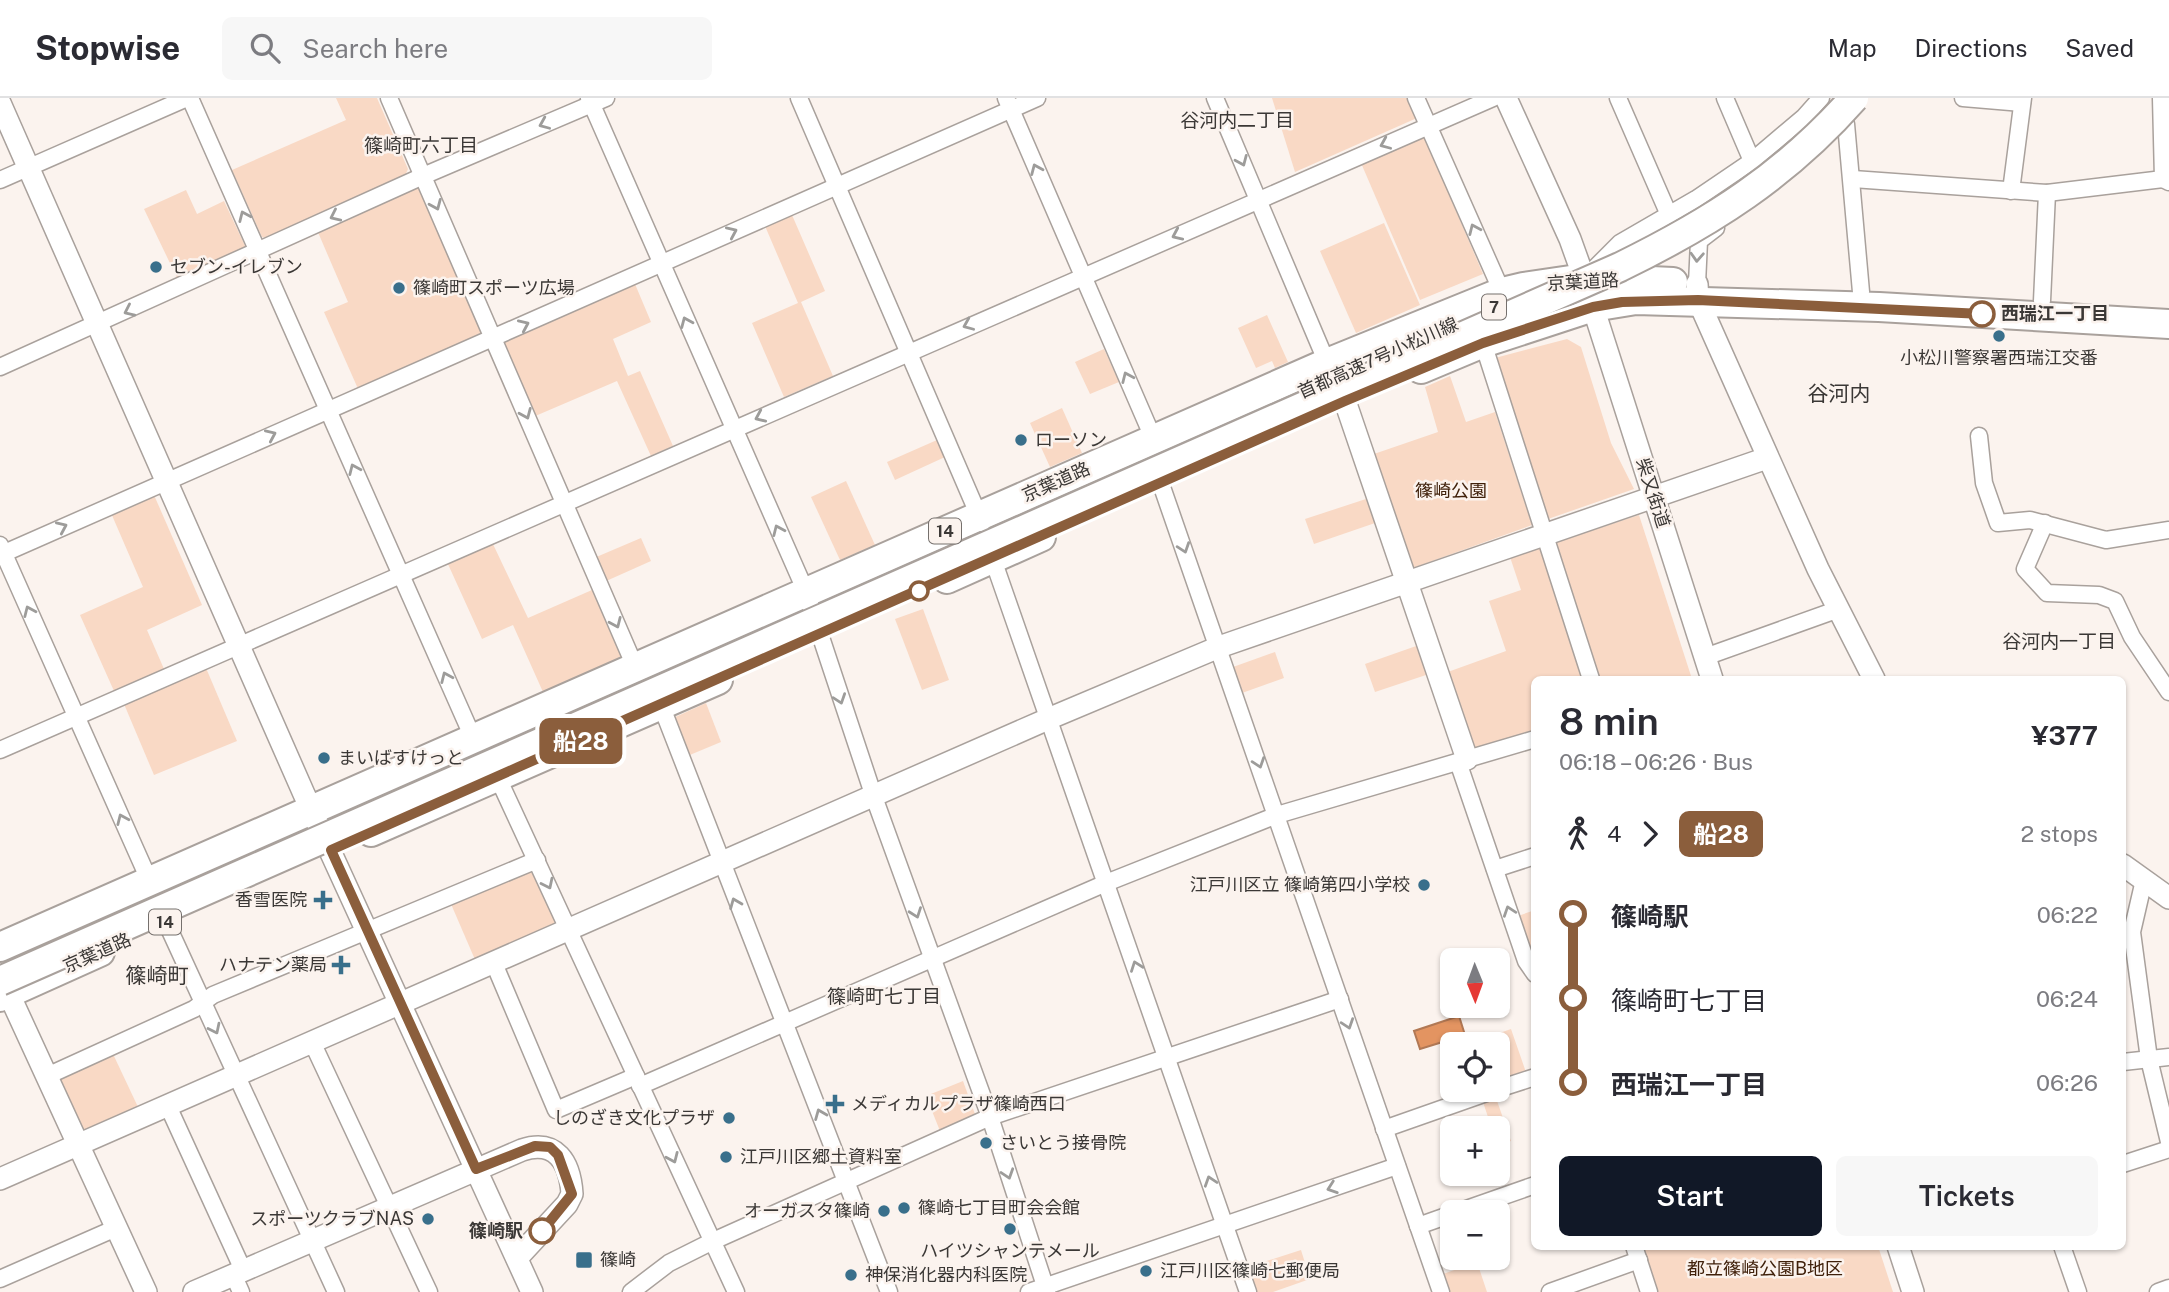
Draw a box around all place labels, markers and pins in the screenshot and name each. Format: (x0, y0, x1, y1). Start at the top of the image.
place label: セブン-イレブン (170, 256, 303, 277)
marker: セブン-イレブン (148, 259, 164, 275)
place label: 篠崎町スポーツ広場 (413, 277, 575, 298)
marker: 篠崎町スポーツ広場 (391, 280, 407, 296)
marker: 西瑞江一丁目 (1969, 301, 1995, 327)
place label: 西瑞江一丁目 (2001, 303, 2109, 324)
marker: 小松川警察署西瑞江交番 (1991, 328, 2007, 344)
place label: 小松川警察署西瑞江交番 (1900, 347, 2098, 368)
place label: ローソン (1035, 429, 1107, 450)
marker: ローソン (1013, 432, 1029, 448)
unlabelled marker (909, 581, 929, 601)
place label: まいばすけっと (338, 747, 464, 768)
marker: まいばすけっと (316, 750, 332, 766)
place label: 江戸川区立 篠崎第四小学校 (1190, 874, 1410, 895)
marker: 江戸川区立 篠崎第四小学校 (1416, 877, 1432, 893)
place label: 香雪医院 (235, 889, 307, 910)
marker: 香雪医院 (313, 890, 333, 910)
place label: ハナテン薬局 (219, 954, 327, 975)
marker: ハナテン薬局 (333, 957, 349, 973)
place label: メディカルプラザ篠崎西口 (851, 1093, 1066, 1114)
marker: メディカルプラザ篠崎西口 (825, 1094, 845, 1114)
place label: しのざき文化プラザ (553, 1107, 715, 1128)
marker: しのざき文化プラザ (721, 1110, 737, 1126)
place label: さいとう接骨院 (1000, 1132, 1126, 1153)
marker: さいとう接骨院 (978, 1135, 994, 1151)
place label: 江戸川区郷土資料室 (740, 1146, 902, 1167)
marker: 江戸川区郷土資料室 (718, 1149, 734, 1165)
place label: 篠崎七丁目町会会館 (918, 1197, 1080, 1218)
place label: オーガスタ篠崎 (744, 1200, 870, 1221)
marker: 篠崎七丁目町会会館 (896, 1200, 912, 1216)
marker: オーガスタ篠崎 (876, 1203, 892, 1219)
place label: スポーツクラブNAS (250, 1208, 414, 1229)
marker: スポーツクラブNAS (420, 1211, 436, 1227)
marker: 篠崎駅 (529, 1218, 555, 1244)
place label: 篠崎駅 (469, 1220, 523, 1241)
marker: ハイツシャンテメール (1002, 1221, 1018, 1237)
place label: ハイツシャンテメール (920, 1240, 1100, 1261)
place label: 篠崎 (600, 1249, 636, 1270)
marker: 篠崎 (574, 1250, 594, 1270)
place label: 江戸川区篠崎七郵便局 (1160, 1260, 1340, 1281)
marker: 江戸川区篠崎七郵便局 (1138, 1263, 1154, 1279)
place label: 神保消化器内科医院 (865, 1264, 1027, 1285)
marker: 神保消化器内科医院 (843, 1267, 859, 1283)

